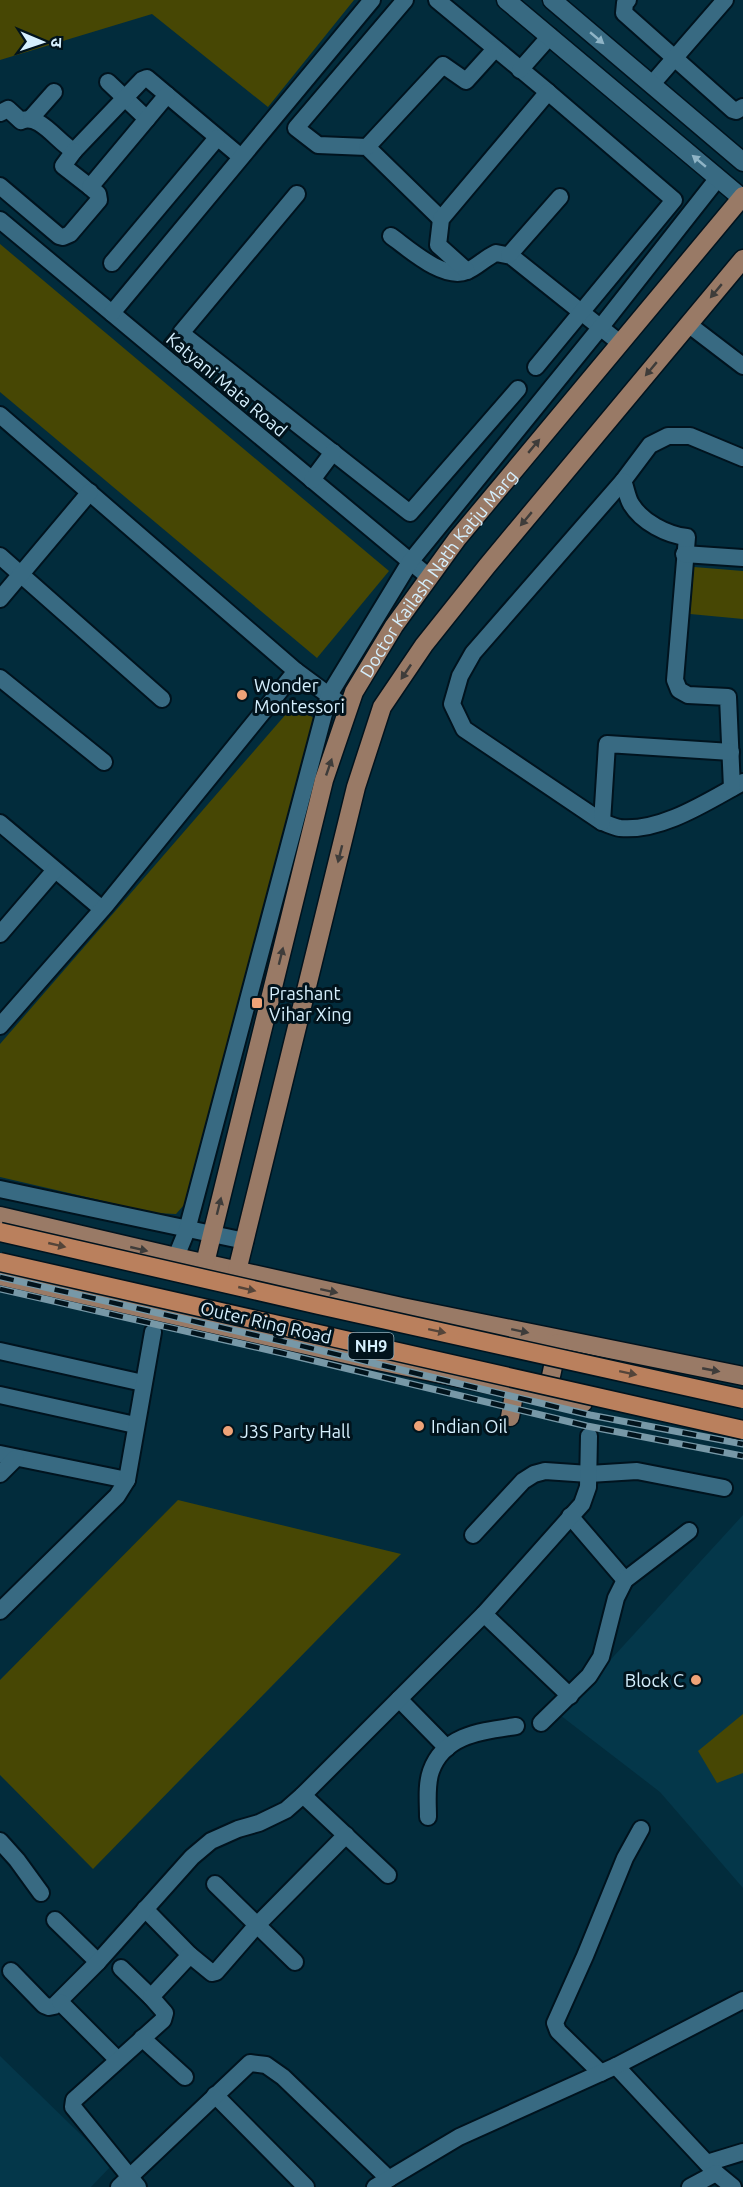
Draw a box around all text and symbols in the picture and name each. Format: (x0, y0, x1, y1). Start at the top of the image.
north arrow (12, 12, 72, 72)
one-way arrow (589, 31, 605, 44)
text: उ (48, 38, 66, 48)
one-way arrow (692, 155, 707, 168)
one-way arrow (709, 283, 722, 299)
street label: Katyani Mata Road (163, 328, 291, 440)
one-way arrow (645, 361, 658, 376)
one-way arrow (527, 439, 540, 454)
street label: Doctor Kailash Nath Katju Marg (355, 465, 521, 681)
one-way arrow (520, 511, 533, 527)
one-way arrow (401, 664, 412, 680)
place label: Wonder Montessori (254, 675, 345, 716)
marker: Wonder Montessori (235, 688, 249, 702)
one-way arrow (324, 758, 334, 776)
one-way arrow (334, 844, 344, 863)
one-way arrow (276, 946, 286, 965)
place label: Prashant Vihar Xing (269, 983, 352, 1024)
marker: Prashant Vihar Xing (250, 996, 264, 1010)
one-way arrow (215, 1197, 225, 1215)
one-way arrow (48, 1241, 67, 1250)
one-way arrow (129, 1244, 148, 1254)
one-way arrow (238, 1284, 256, 1294)
one-way arrow (320, 1287, 339, 1296)
street label: Outer Ring Road (198, 1297, 334, 1347)
one-way arrow (428, 1327, 447, 1337)
one-way arrow (511, 1327, 530, 1336)
road number: NH9 (348, 1333, 394, 1359)
one-way arrow (702, 1365, 720, 1375)
one-way arrow (619, 1369, 637, 1379)
place label: Indian Oil (431, 1416, 508, 1436)
marker: Indian Oil (412, 1419, 426, 1433)
place label: J3S Party Hall (240, 1421, 351, 1441)
marker: J3S Party Hall (221, 1424, 235, 1438)
place label: Block C (625, 1670, 684, 1690)
marker: Block C (689, 1673, 703, 1687)

